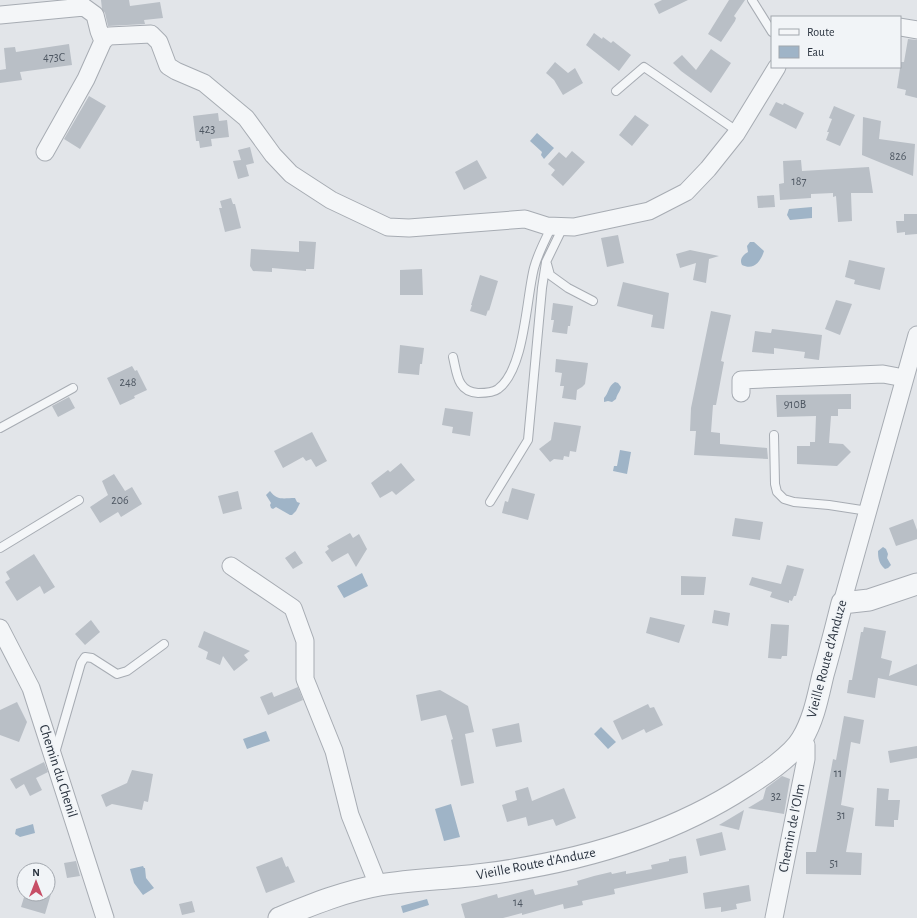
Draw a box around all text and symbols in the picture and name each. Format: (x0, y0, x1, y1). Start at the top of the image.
legend (771, 16, 901, 68)
text: Route (807, 26, 834, 38)
text: Eau (807, 46, 824, 58)
house number: 473C (43, 51, 65, 63)
house number: 423 (199, 123, 215, 135)
house number: 826 (890, 150, 907, 162)
house number: 187 (792, 175, 806, 187)
house number: 248 (120, 376, 137, 388)
house number: 910B (784, 398, 806, 410)
house number: 206 (111, 494, 129, 506)
street label: Vieille Route d'Anduze (805, 599, 849, 719)
street label: Chemin du Chenil (36, 723, 80, 819)
house number: 11 (834, 767, 842, 779)
street label: Chemin de l'Olm (777, 782, 807, 874)
house number: 32 (771, 790, 782, 802)
house number: 31 (836, 809, 846, 821)
street label: Vieille Route d'Anduze (475, 846, 597, 882)
house number: 51 (829, 857, 839, 869)
north arrow (16, 862, 56, 902)
text: N (32, 867, 40, 878)
house number: 14 (513, 896, 523, 908)

